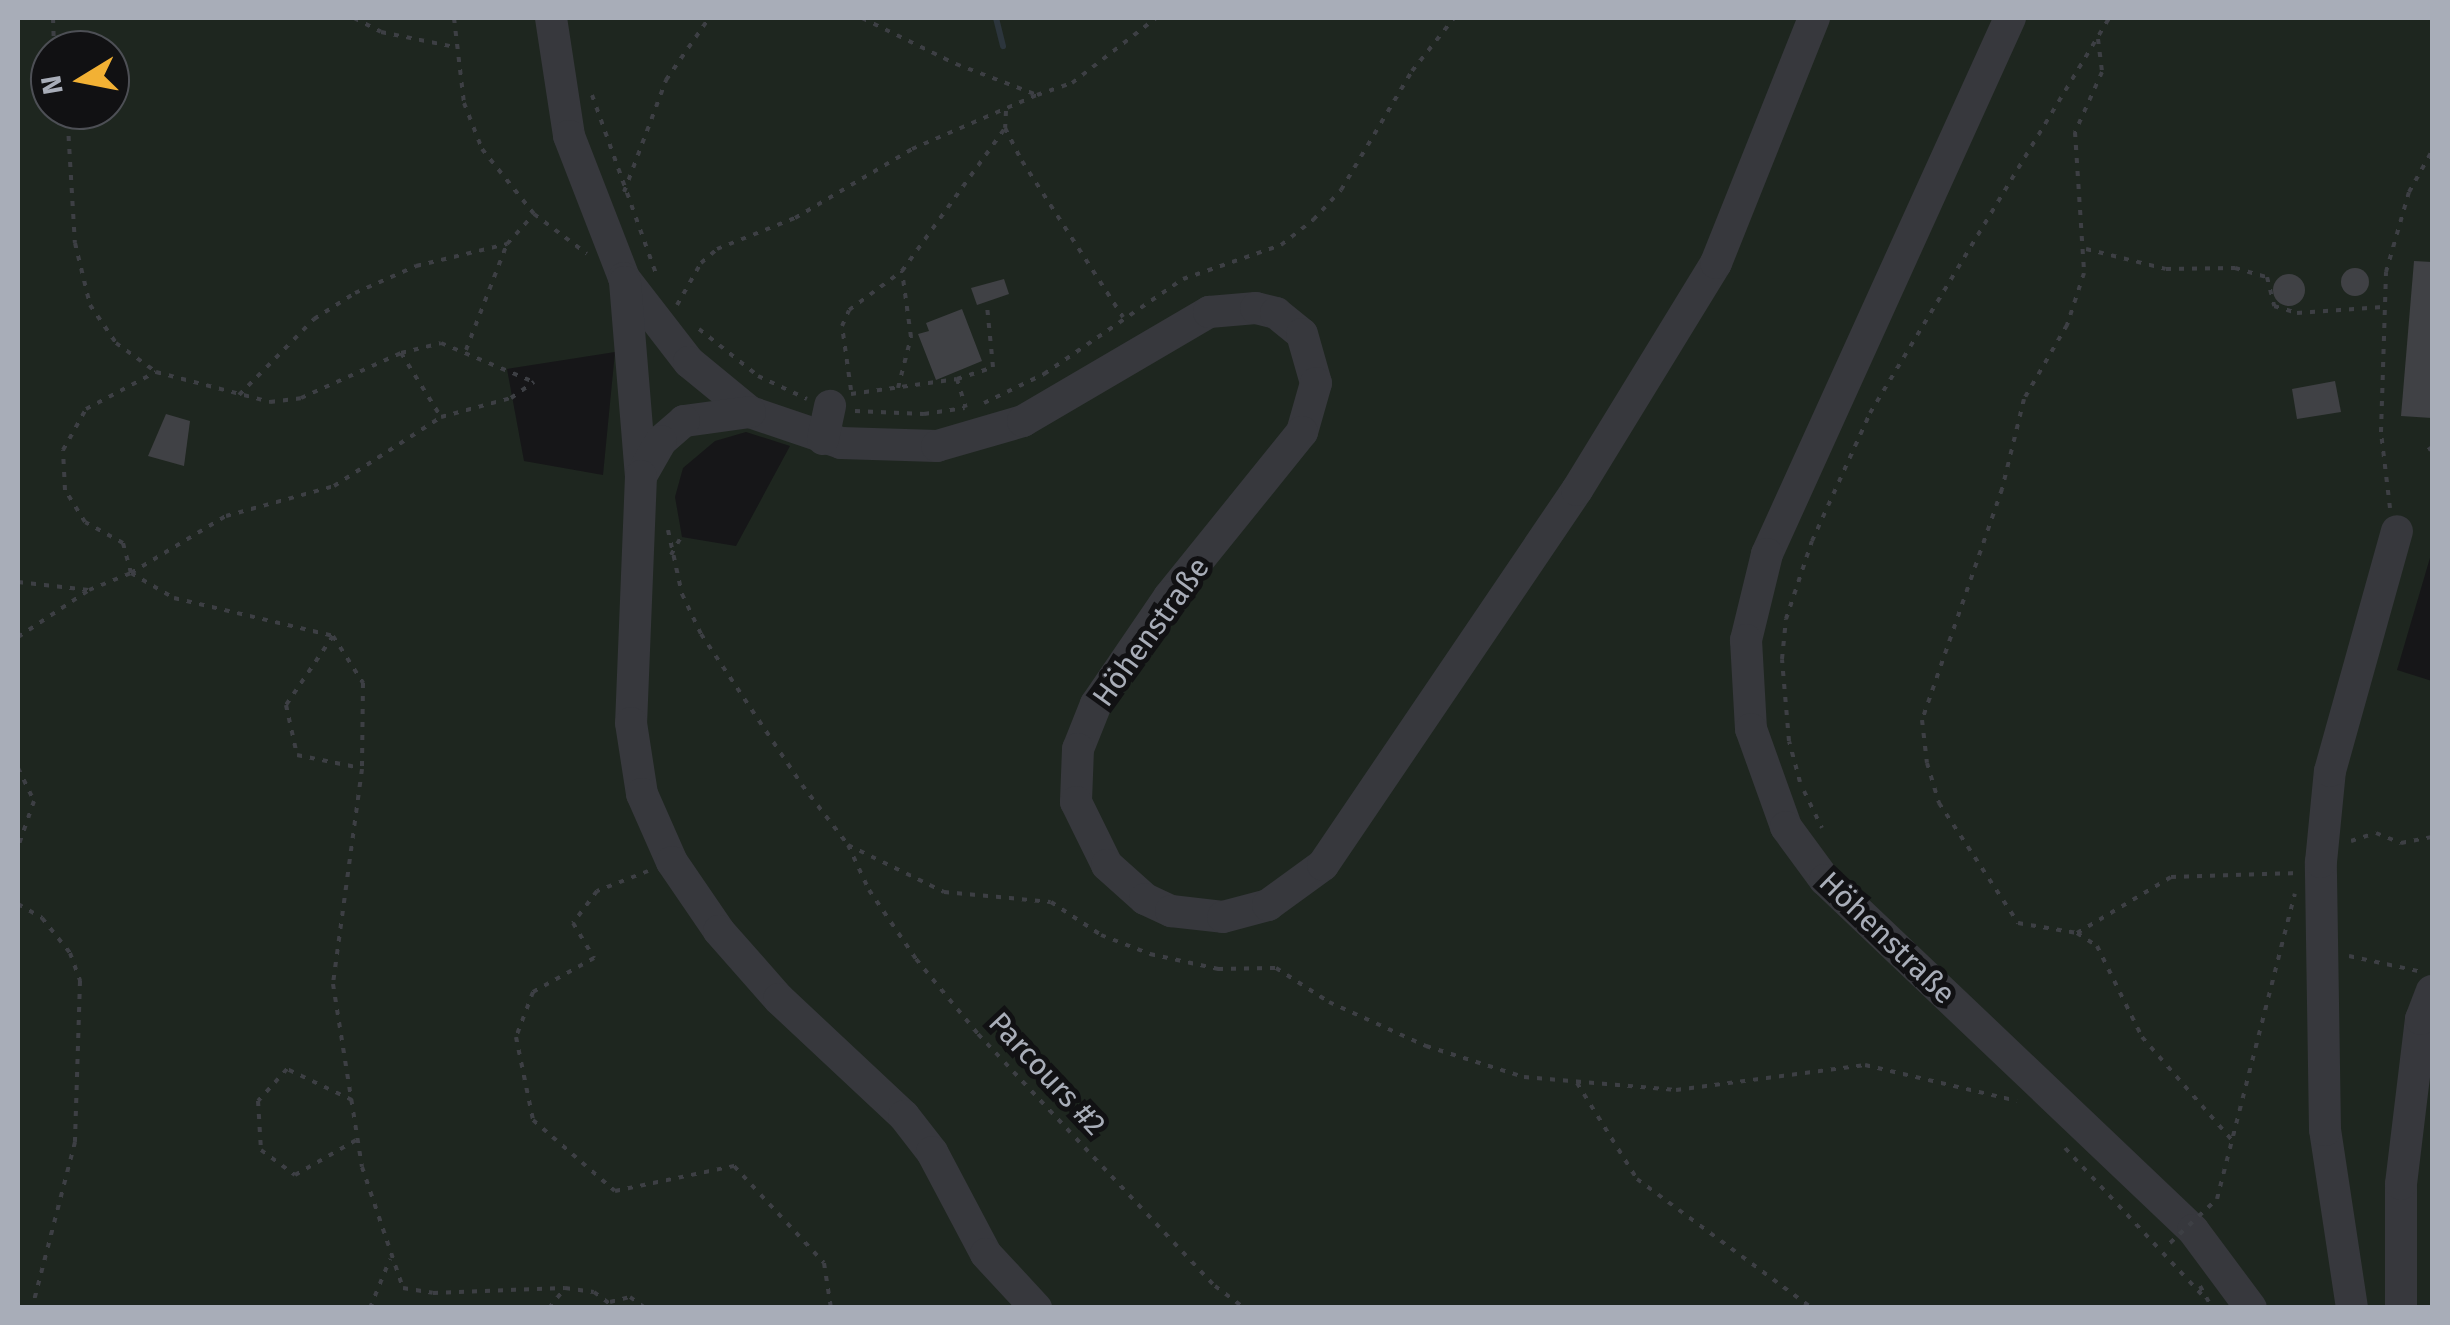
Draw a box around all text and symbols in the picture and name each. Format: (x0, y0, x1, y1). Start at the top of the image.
north arrow (30, 30, 130, 130)
text: N (34, 73, 70, 97)
street label: Höhenstraße (1085, 551, 1217, 713)
street label: Höhenstraße (1811, 864, 1963, 1012)
street label: Parcours #2 (981, 1005, 1113, 1143)

